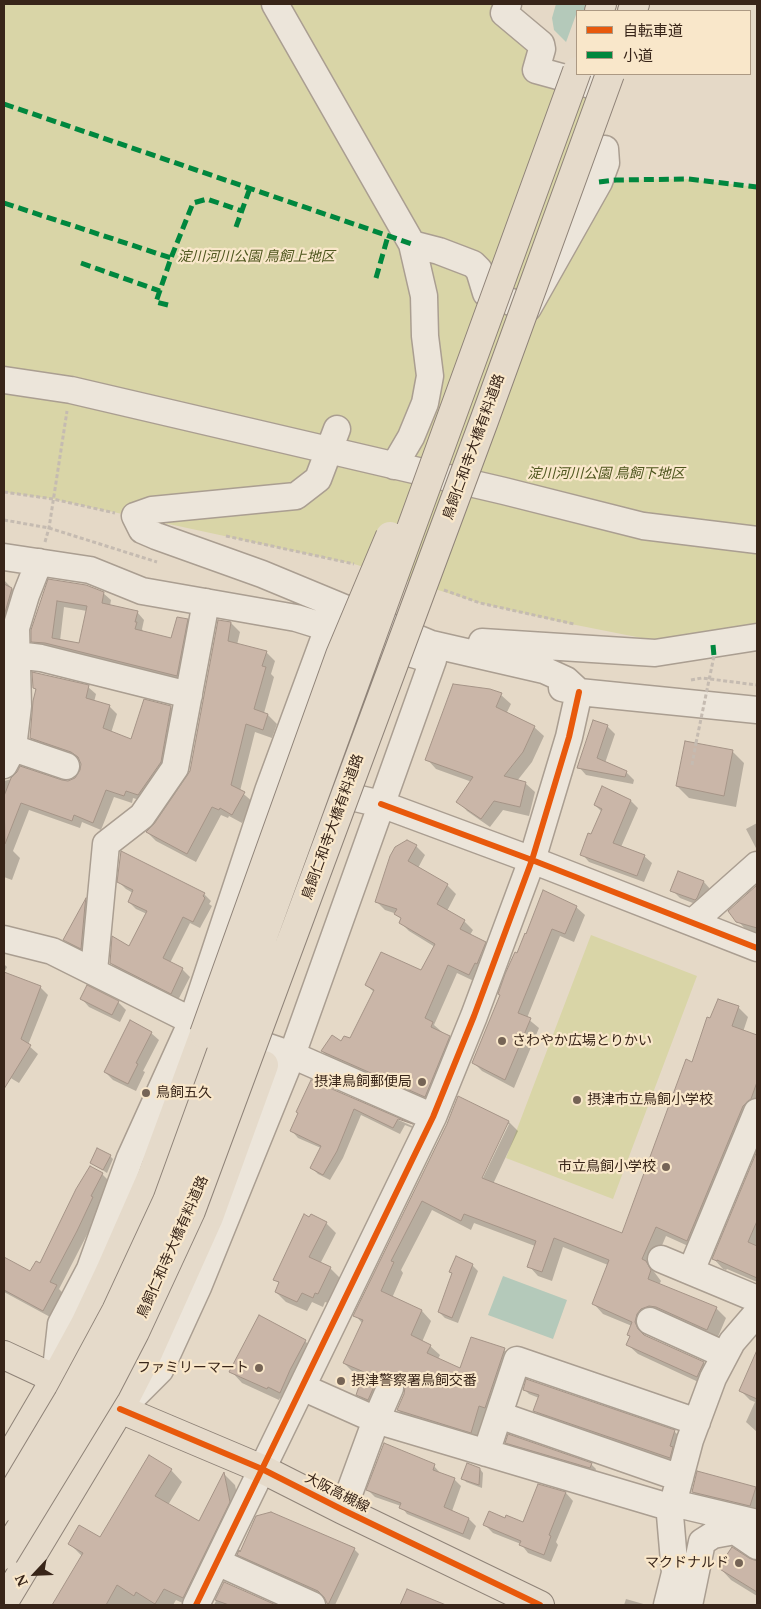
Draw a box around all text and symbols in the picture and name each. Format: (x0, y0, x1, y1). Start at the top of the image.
legend (576, 10, 751, 75)
text: 自転車道 (623, 20, 683, 40)
text: 小道 (623, 45, 653, 65)
park label: 淀川河川公園 鳥飼上地区 (177, 249, 335, 265)
street label: 鳥飼仁和寺大橋有料道路 (440, 372, 508, 522)
park label: 淀川河川公園 鳥飼下地区 (527, 466, 685, 482)
street label: 鳥飼仁和寺大橋有料道路 (299, 752, 367, 902)
place label: さわやか広場とりかい (512, 1033, 652, 1049)
marker: さわやか広場とりかい (496, 1035, 508, 1047)
place label: 摂津鳥飼郵便局 (314, 1074, 412, 1090)
marker: 摂津鳥飼郵便局 (416, 1076, 428, 1088)
place label: 鳥飼五久 (156, 1085, 212, 1101)
marker: 鳥飼五久 (140, 1087, 152, 1099)
place label: 摂津市立鳥飼小学校 (587, 1092, 713, 1108)
marker: 摂津市立鳥飼小学校 (571, 1094, 583, 1106)
place label: 市立鳥飼小学校 (558, 1159, 656, 1175)
marker: 市立鳥飼小学校 (660, 1161, 672, 1173)
street label: 鳥飼仁和寺大橋有料道路 (134, 1173, 212, 1321)
place label: ファミリーマート (137, 1360, 249, 1376)
marker: ファミリーマート (253, 1362, 265, 1374)
place label: 摂津警察署鳥飼交番 (351, 1373, 477, 1389)
marker: 摂津警察署鳥飼交番 (335, 1375, 347, 1387)
street label: 大阪高槻線 (302, 1470, 372, 1516)
north arrow (10, 1549, 60, 1599)
place label: マクドナルド (645, 1555, 729, 1571)
marker: マクドナルド (733, 1557, 745, 1569)
text: N (10, 1572, 32, 1590)

